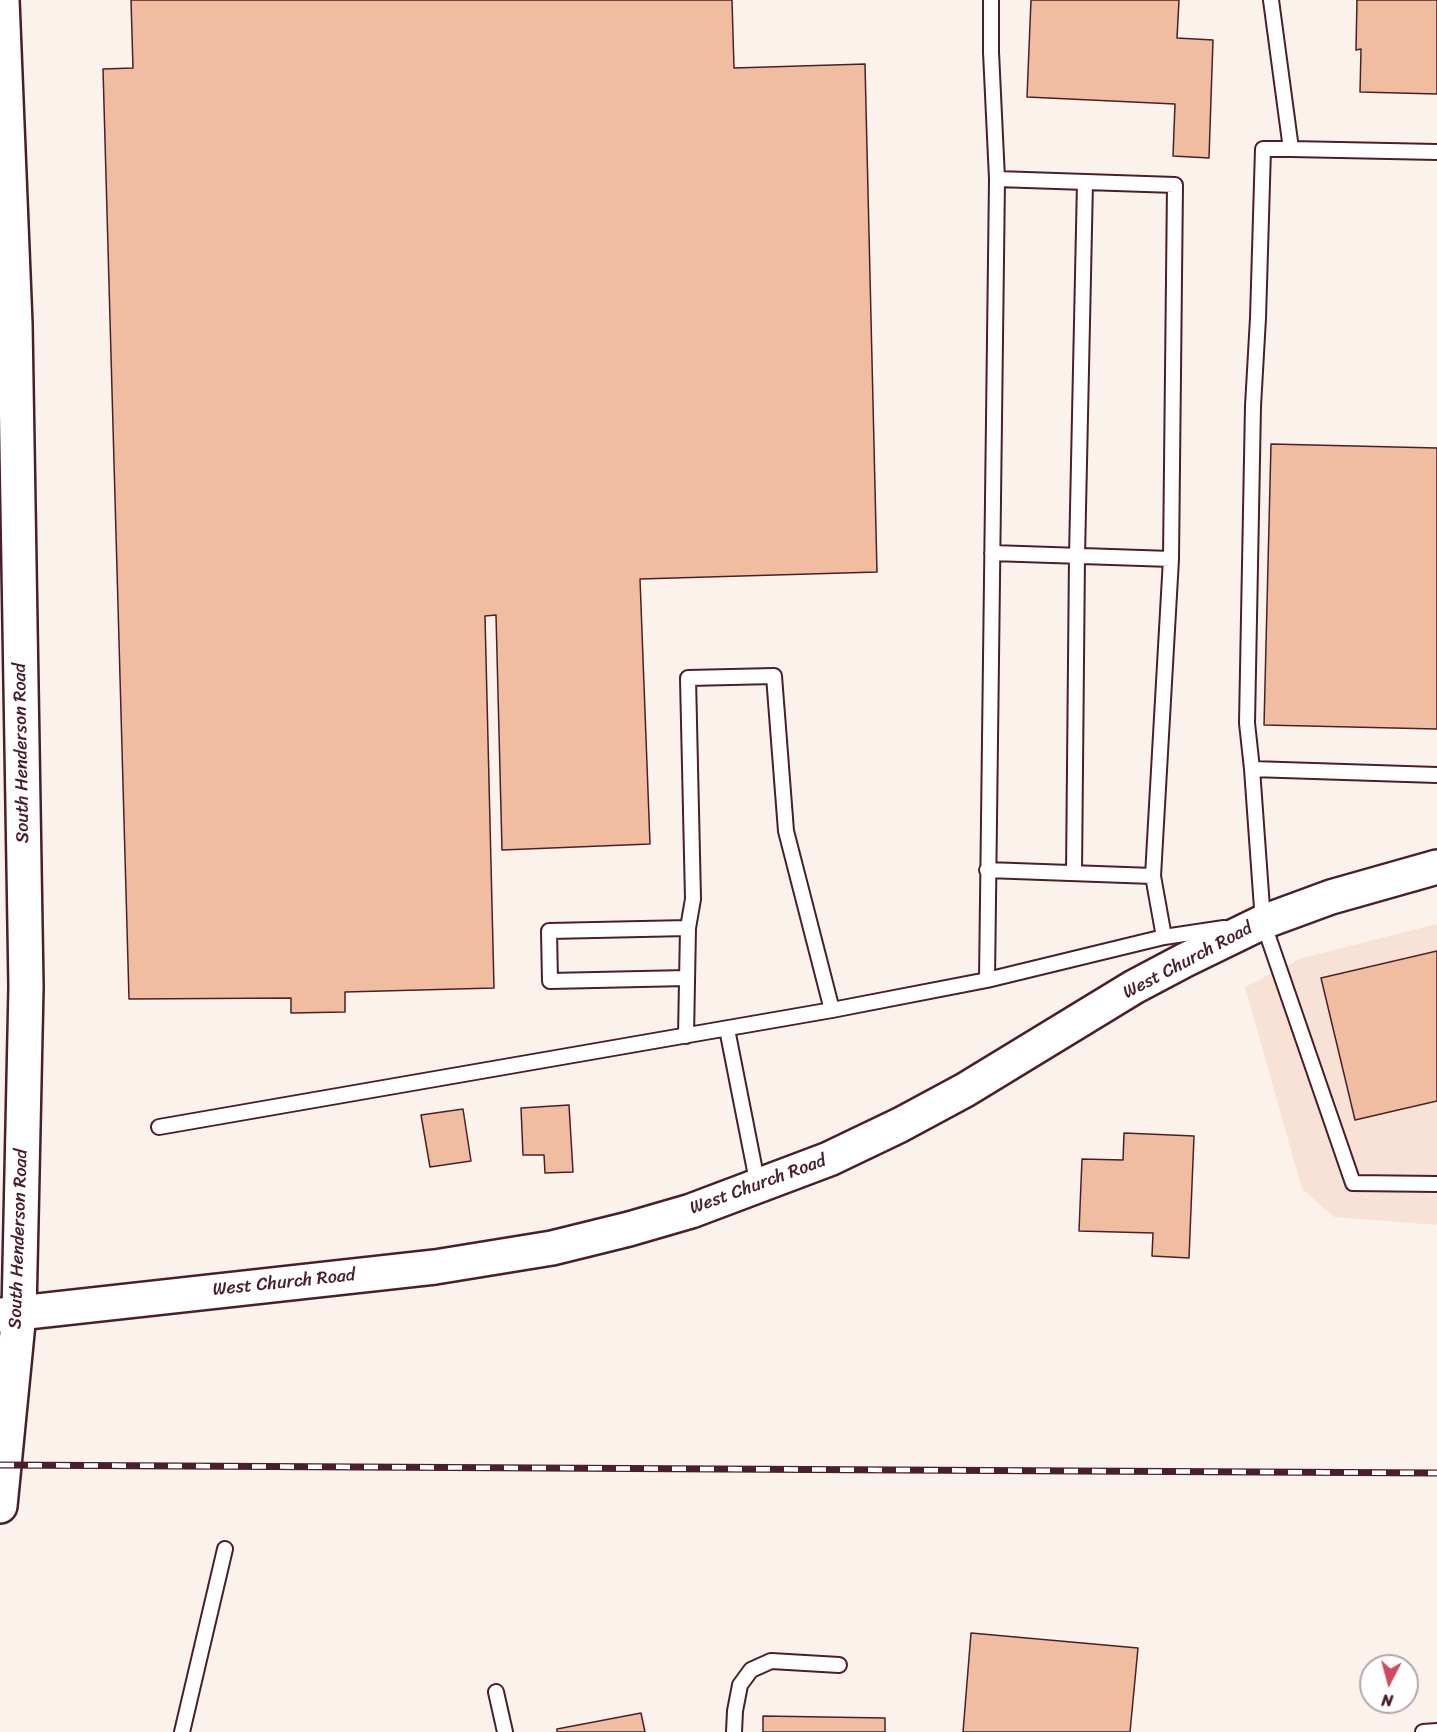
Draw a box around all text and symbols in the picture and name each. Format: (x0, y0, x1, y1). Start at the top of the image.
street label: South Henderson Road (10, 663, 34, 843)
street label: West Church Road (1120, 918, 1256, 1004)
street label: South Henderson Road (5, 1149, 33, 1329)
street label: West Church Road (687, 1150, 829, 1220)
street label: West Church Road (212, 1265, 356, 1301)
north arrow (1359, 1654, 1419, 1714)
text: N (1380, 1685, 1394, 1715)

